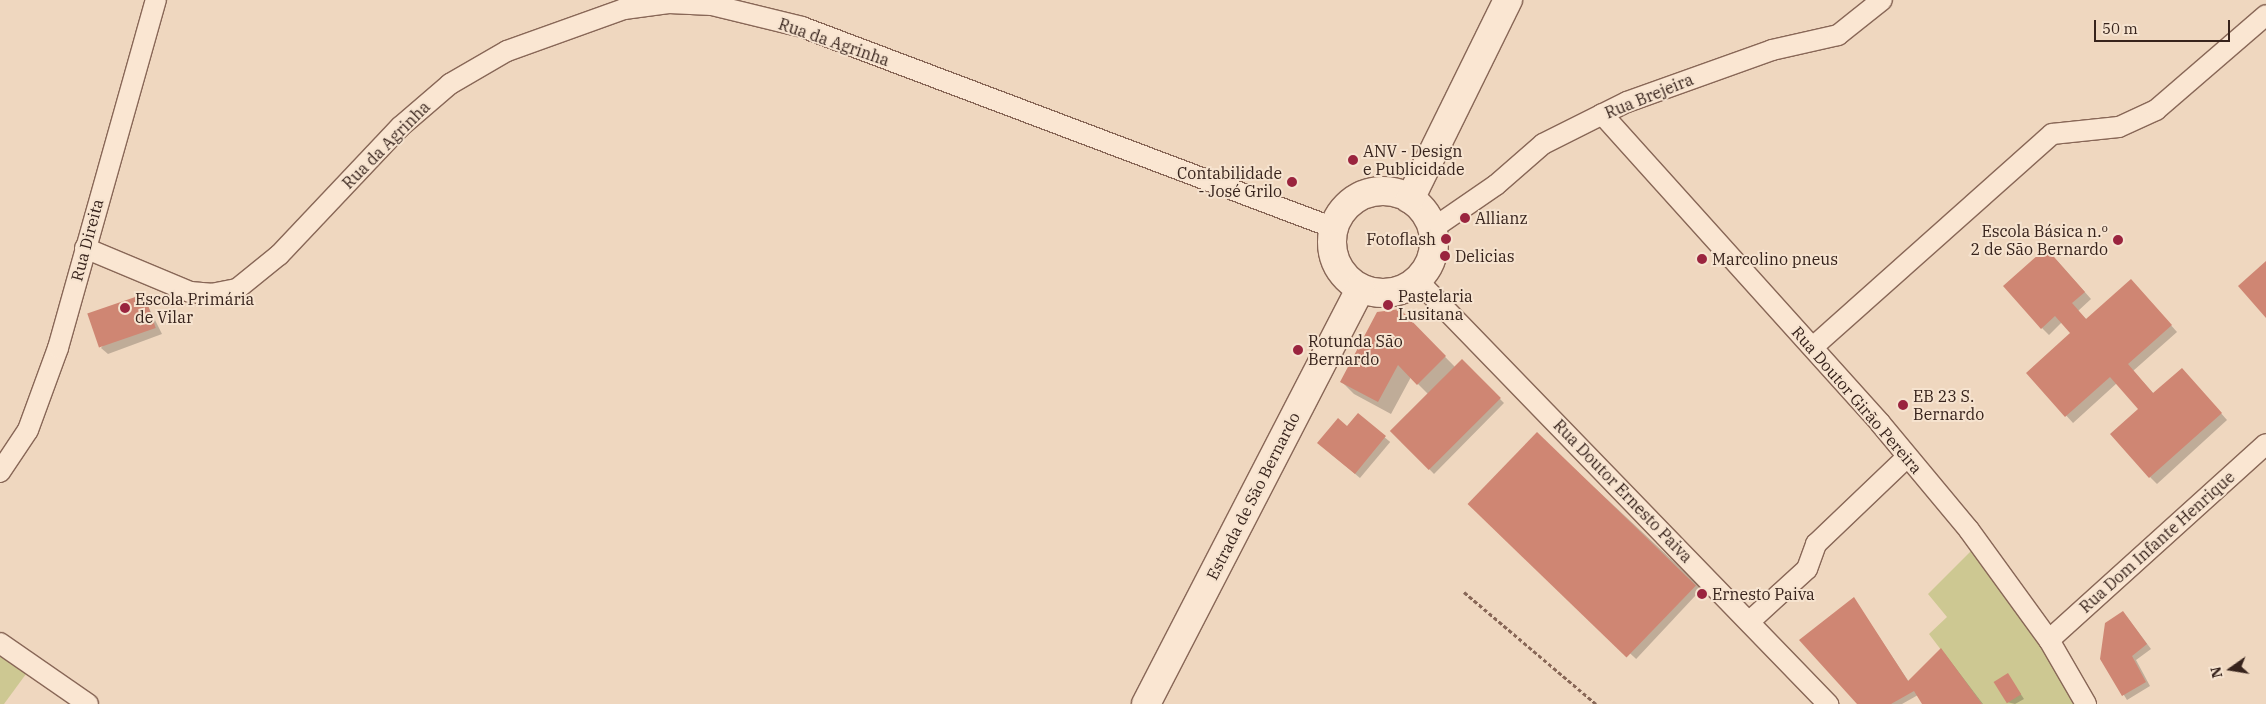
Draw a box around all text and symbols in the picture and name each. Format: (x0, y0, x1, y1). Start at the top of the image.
scale bar (2096, 10, 2232, 42)
street label: Rua da Agrinha (776, 14, 892, 70)
text: 50 m (2102, 19, 2138, 38)
street label: Rua Brejeira (1602, 70, 1696, 122)
street label: Rua da Agrinha (338, 97, 434, 193)
place label: ANV - Design e Publicidade (1363, 141, 1465, 179)
marker: ANV - Design e Publicidade (1347, 154, 1359, 166)
place label: Contabilidade - José Grilo (1177, 163, 1282, 201)
marker: Contabilidade - José Grilo (1286, 176, 1298, 188)
street label: Rua Direita (67, 197, 107, 283)
place label: Allianz (1475, 208, 1528, 228)
marker: Allianz (1459, 212, 1471, 224)
place label: Escola Básica n.º 2 de São Bernardo (1971, 221, 2108, 259)
place label: Fotoflash (1366, 229, 1436, 249)
marker: Fotoflash (1440, 233, 1452, 245)
marker: Escola Básica n.º 2 de São Bernardo (2112, 234, 2124, 246)
place label: Delicias (1455, 246, 1515, 266)
place label: Marcolino pneus (1712, 249, 1838, 269)
marker: Delicias (1439, 250, 1451, 262)
marker: Marcolino pneus (1696, 253, 1708, 265)
place label: Pastelaria Lusitana (1398, 286, 1473, 324)
place label: Escola Primária de Vilar (135, 289, 254, 327)
marker: Pastelaria Lusitana (1382, 299, 1394, 311)
marker: Escola Primária de Vilar (119, 302, 131, 314)
street label: Rua Doutor Girão Pereira (1788, 323, 1926, 477)
place label: Rotunda São Bernardo (1308, 331, 1403, 369)
marker: Rotunda São Bernardo (1292, 344, 1304, 356)
place label: EB 23 S. Bernardo (1913, 386, 1984, 424)
marker: EB 23 S. Bernardo (1897, 399, 1909, 411)
street label: Estrada de São Bernardo (1202, 409, 1304, 583)
street label: Rua Doutor Ernesto Paiva (1550, 415, 1696, 567)
street label: Rua Dom Infante Henrique (2076, 467, 2238, 617)
place label: Ernesto Paiva (1712, 584, 1815, 604)
marker: Ernesto Paiva (1696, 588, 1708, 600)
north arrow (2206, 644, 2256, 694)
text: N (2206, 665, 2226, 680)

